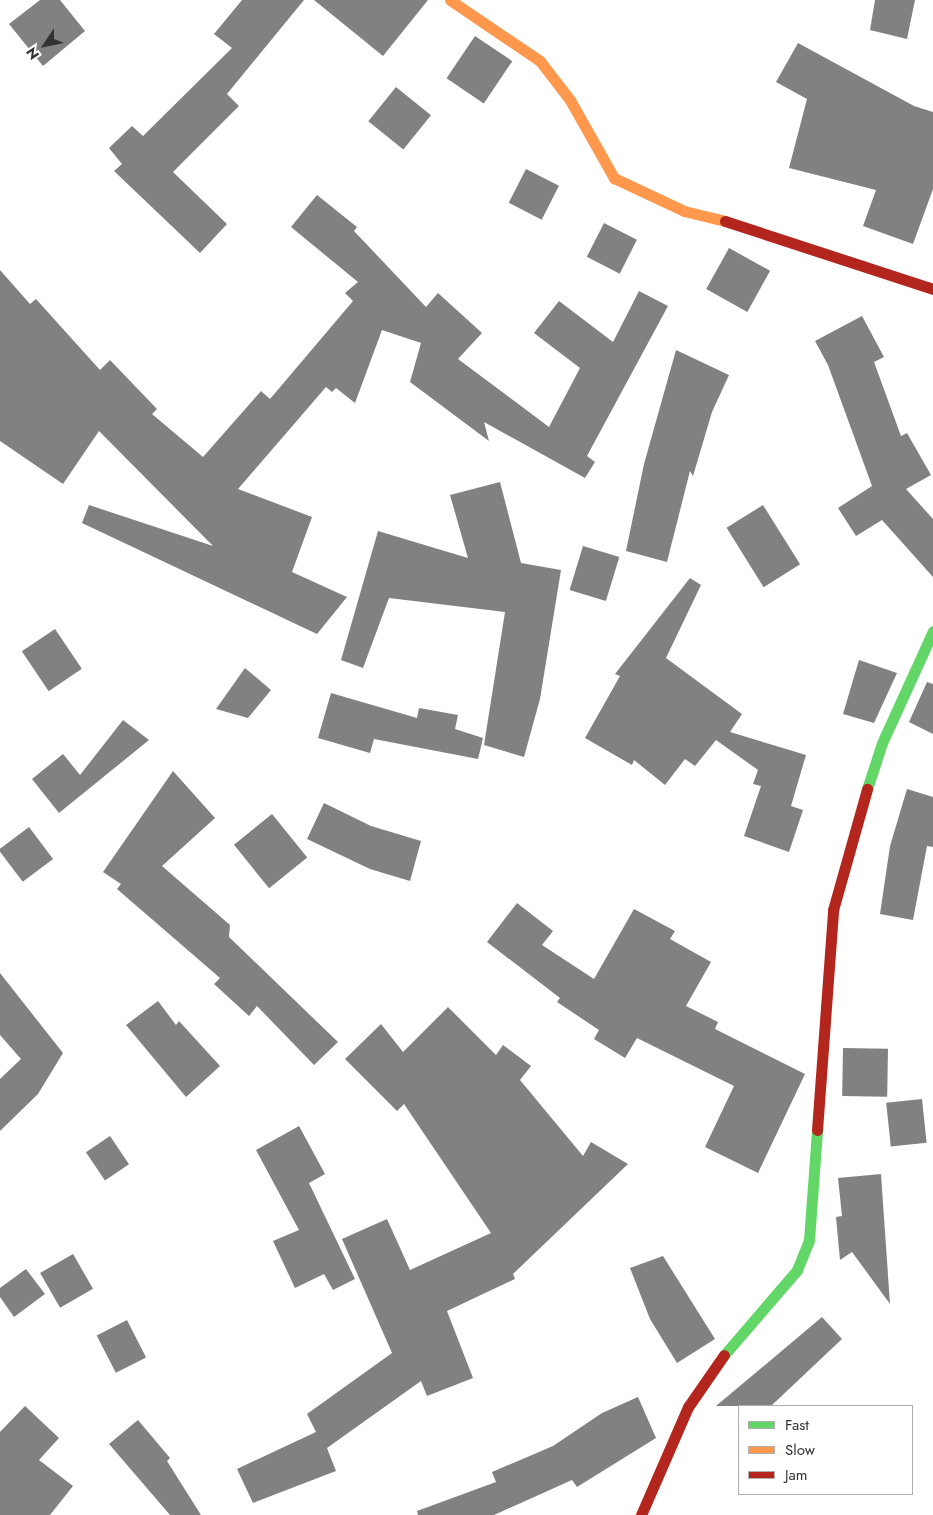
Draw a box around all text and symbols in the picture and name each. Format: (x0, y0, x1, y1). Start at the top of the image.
north arrow (20, 20, 70, 70)
text: N (21, 43, 44, 64)
legend (738, 1405, 913, 1495)
text: Fast (785, 1414, 809, 1436)
text: Slow (785, 1439, 815, 1461)
text: Jam (785, 1464, 808, 1486)

